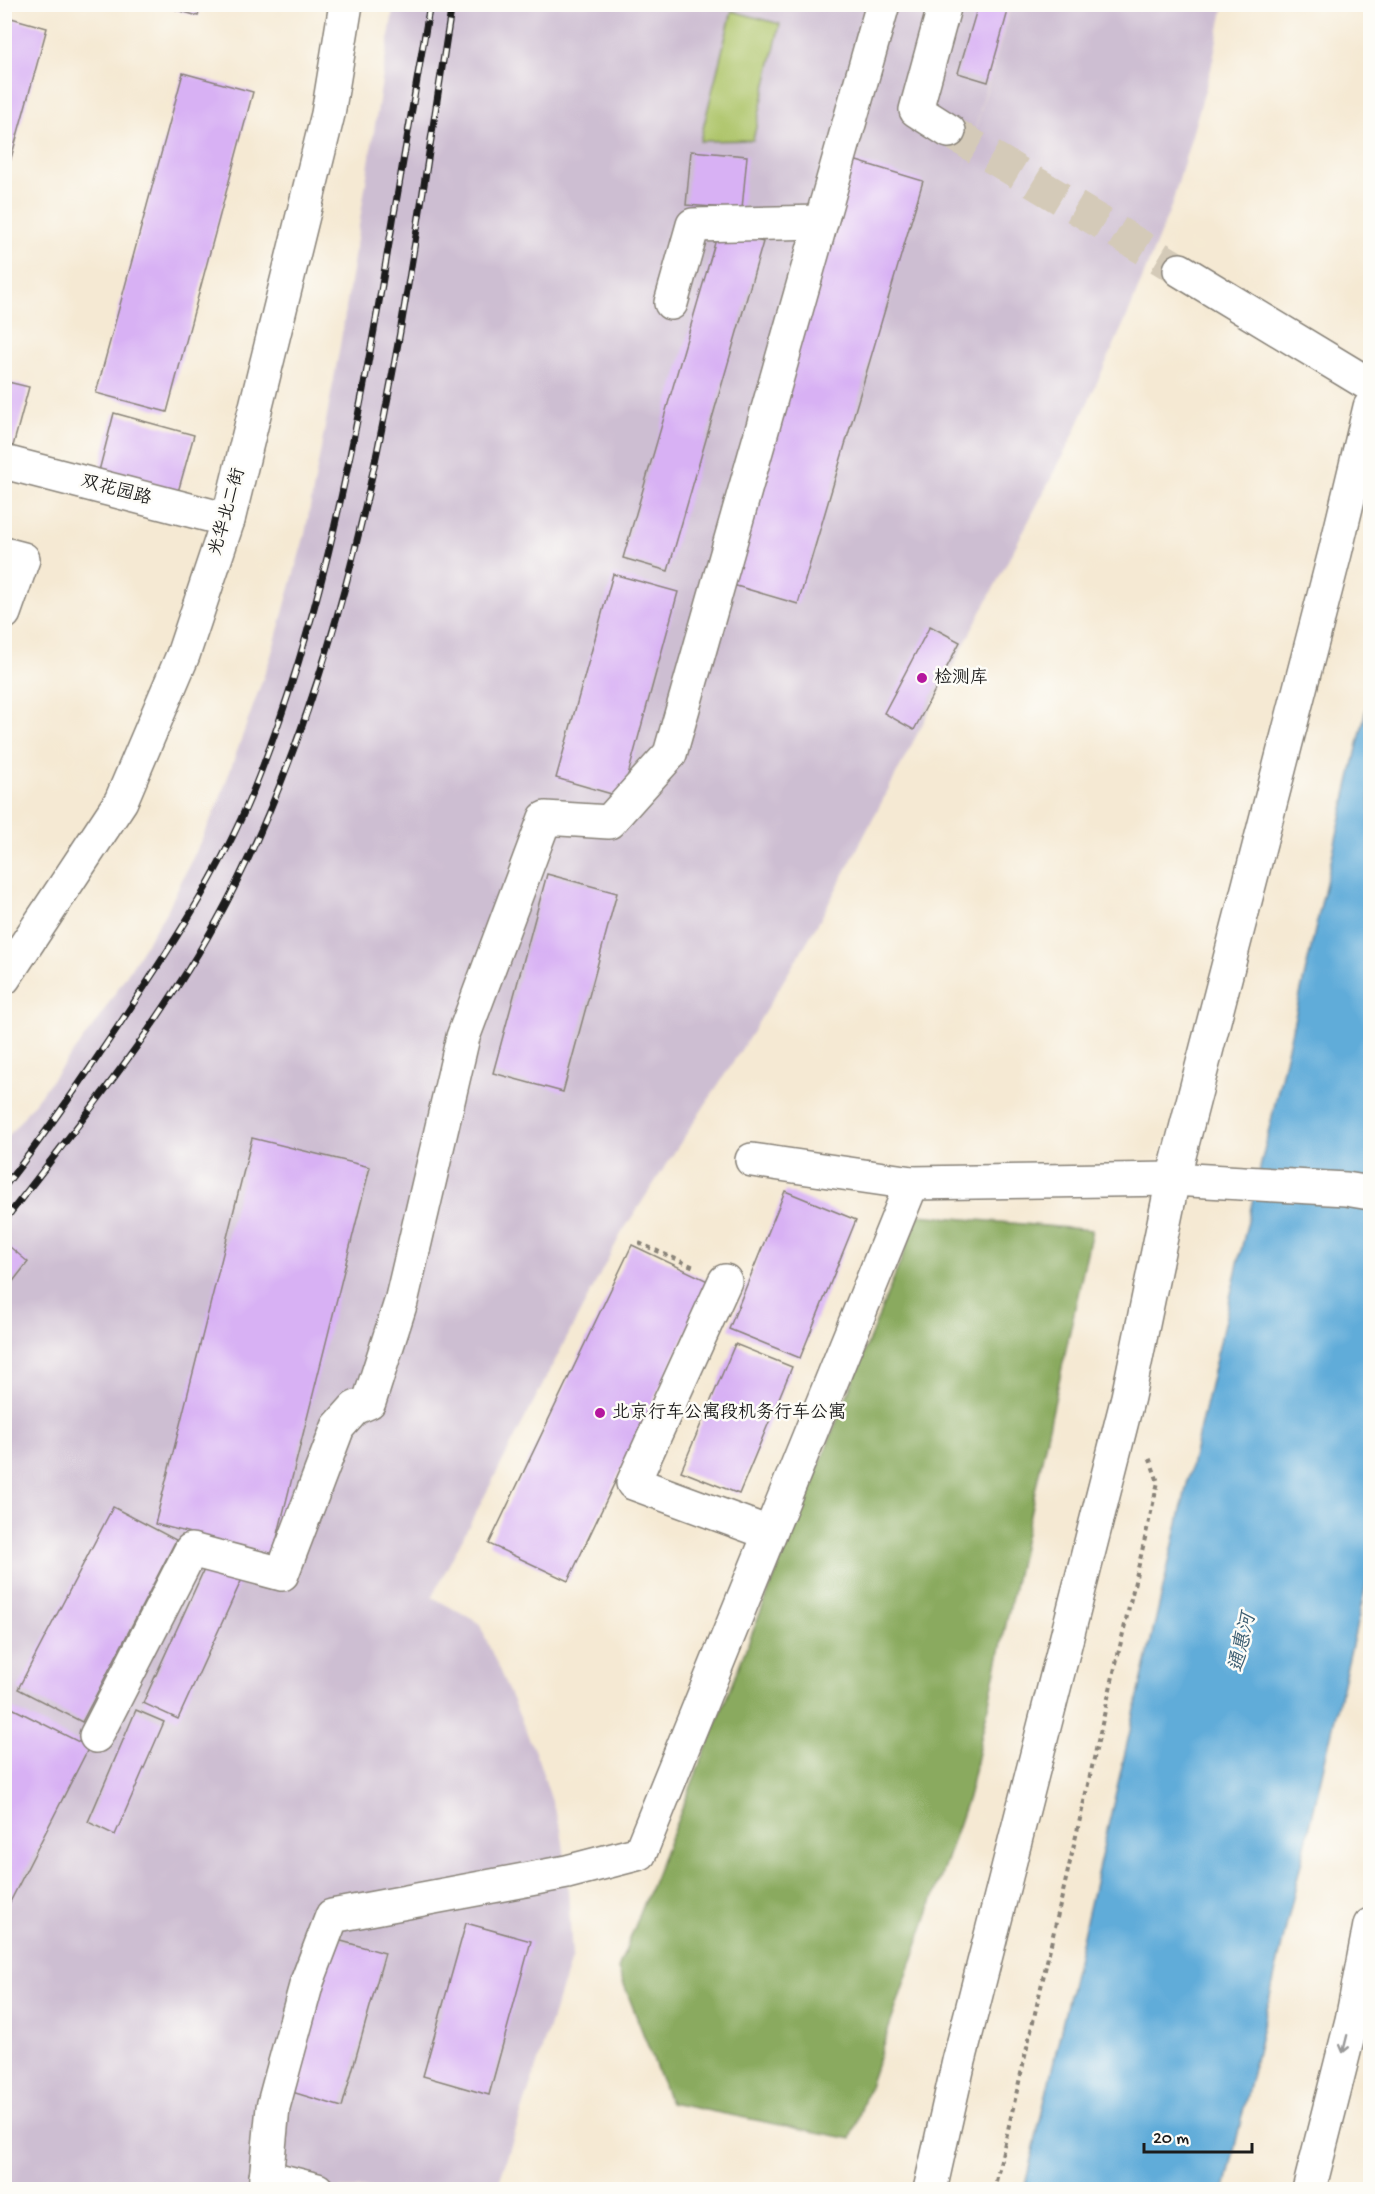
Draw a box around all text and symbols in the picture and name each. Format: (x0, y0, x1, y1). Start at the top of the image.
street label: 光华北二街 (205, 466, 250, 558)
street label: 双花园路 (79, 471, 154, 510)
place label: 检测库 (934, 667, 988, 689)
marker: 检测库 (915, 671, 929, 685)
place label: 北京行车公寓段机务行车公寓 (612, 1402, 846, 1424)
marker: 北京行车公寓段机务行车公寓 (593, 1406, 607, 1420)
water label: 通惠河 (1224, 1608, 1263, 1675)
one-way arrow (1339, 2034, 1351, 2053)
scale bar (1144, 2116, 1252, 2154)
text: 20 m (1153, 2129, 1189, 2150)

